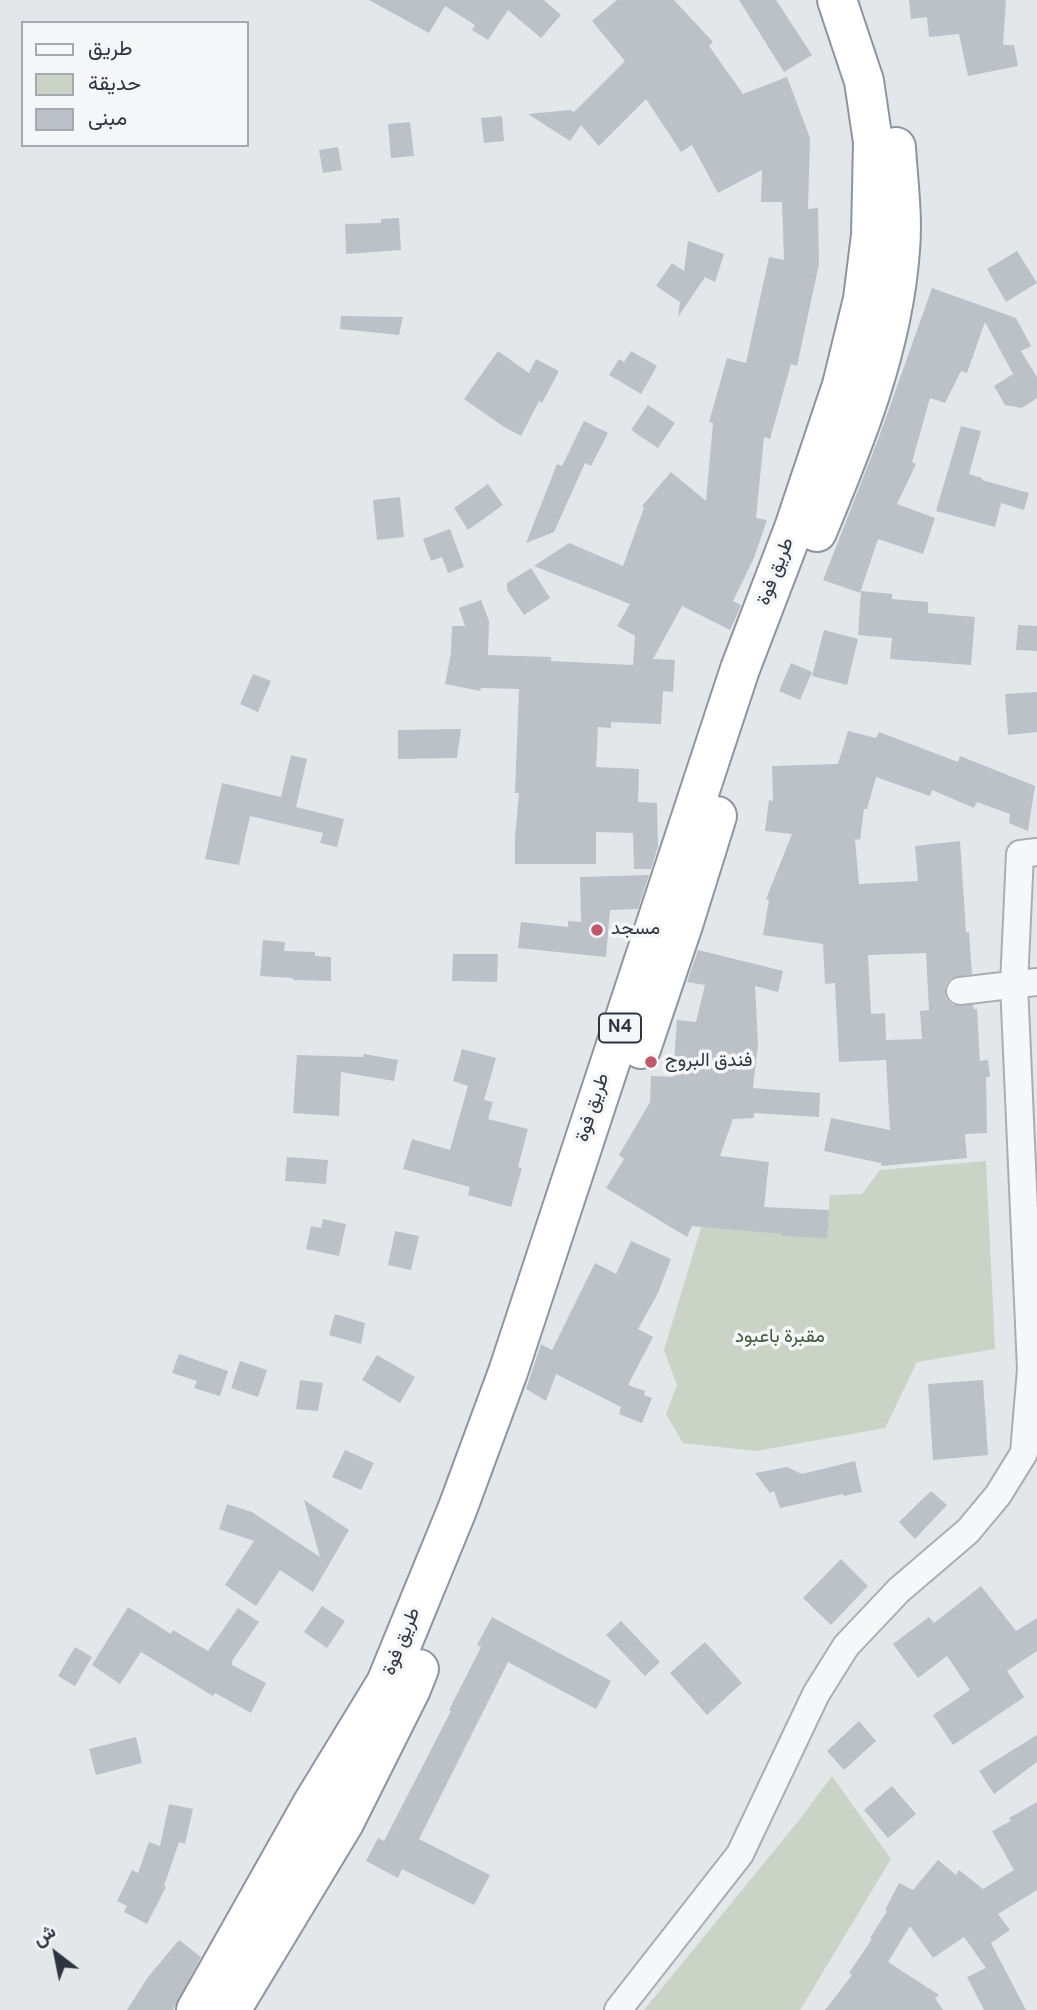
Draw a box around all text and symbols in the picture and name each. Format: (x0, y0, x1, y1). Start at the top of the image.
legend (21, 21, 248, 147)
text: طريق (88, 36, 133, 63)
text: حديقة (88, 71, 141, 98)
text: مبنى (88, 106, 127, 133)
street label: طريق فوة (754, 535, 800, 609)
place label: مسجد (611, 919, 660, 941)
marker: مسجد (589, 922, 605, 938)
road number: N4 (599, 1014, 641, 1042)
place label: فندق البروج (665, 1051, 752, 1073)
marker: فندق البروج (643, 1054, 659, 1070)
street label: طريق فوة (572, 1071, 616, 1145)
park label: مقبرة باعبود (735, 1327, 825, 1349)
street label: طريق فوة (379, 1605, 427, 1679)
north arrow (21, 1919, 91, 1989)
text: ش (29, 1920, 61, 1952)

